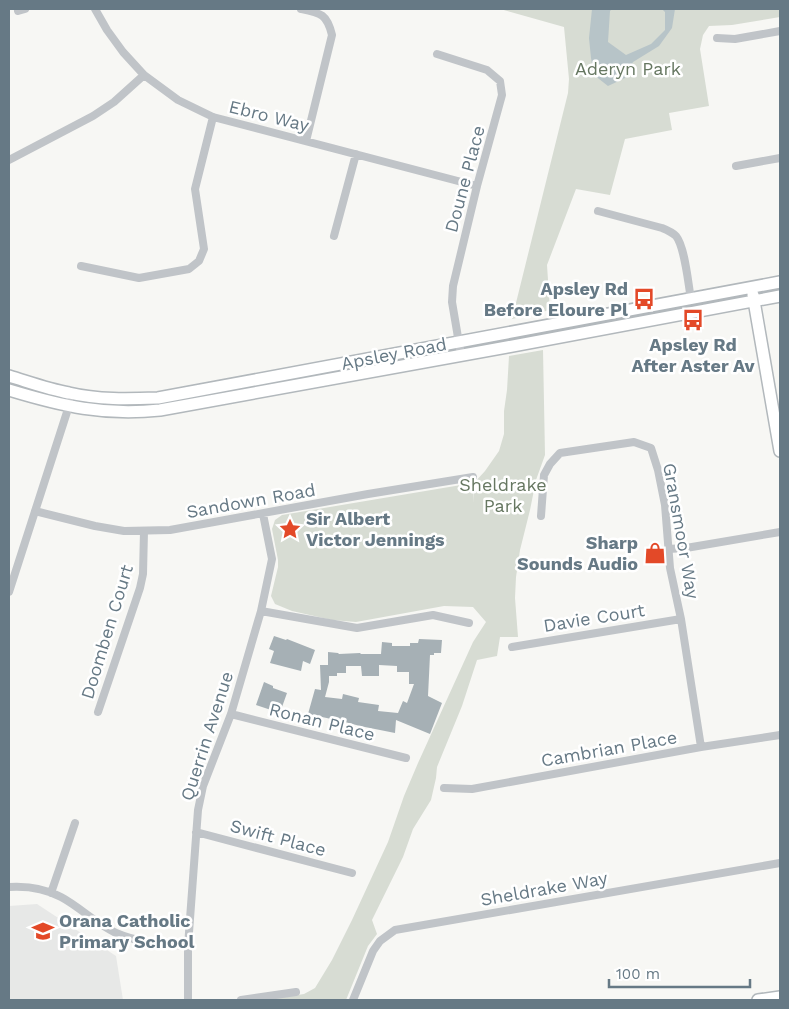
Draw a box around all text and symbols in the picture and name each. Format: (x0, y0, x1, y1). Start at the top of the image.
park label: Aderyn Park (575, 58, 681, 79)
street label: Ebro Way (227, 95, 312, 136)
street label: Doune Place (440, 123, 489, 235)
place label: Apsley Rd Before Eloure Pl (484, 278, 628, 320)
bus stop icon: Apsley Rd Before Eloure Pl (631, 286, 657, 312)
bus stop icon: Apsley Rd After Aster Av (680, 307, 706, 333)
street label: Apsley Road (339, 333, 448, 374)
place label: Apsley Rd After Aster Av (631, 334, 755, 376)
street label: Gransmoor Way (659, 461, 704, 601)
park label: Sheldrake Park (459, 474, 547, 516)
street label: Sandown Road (185, 479, 317, 522)
place label: Sir Albert Victor Jennings (306, 508, 445, 550)
place icon: Sir Albert Victor Jennings (277, 516, 303, 542)
place label: Sharp Sounds Audio (517, 532, 638, 574)
shop icon: Sharp Sounds Audio (642, 540, 668, 566)
street label: Doomben Court (76, 562, 137, 702)
street label: Davie Court (542, 599, 646, 636)
street label: Querrin Avenue (176, 669, 237, 803)
street label: Ronan Place (267, 698, 377, 745)
street label: Cambrian Place (539, 726, 679, 771)
street label: Swift Place (228, 815, 328, 860)
street label: Sheldrake Way (479, 867, 610, 910)
place label: Orana Catholic Primary School (59, 910, 195, 952)
school or university icon: Orana Catholic Primary School (30, 918, 56, 944)
scale bar (609, 956, 750, 988)
text: 100 m (616, 965, 660, 983)

